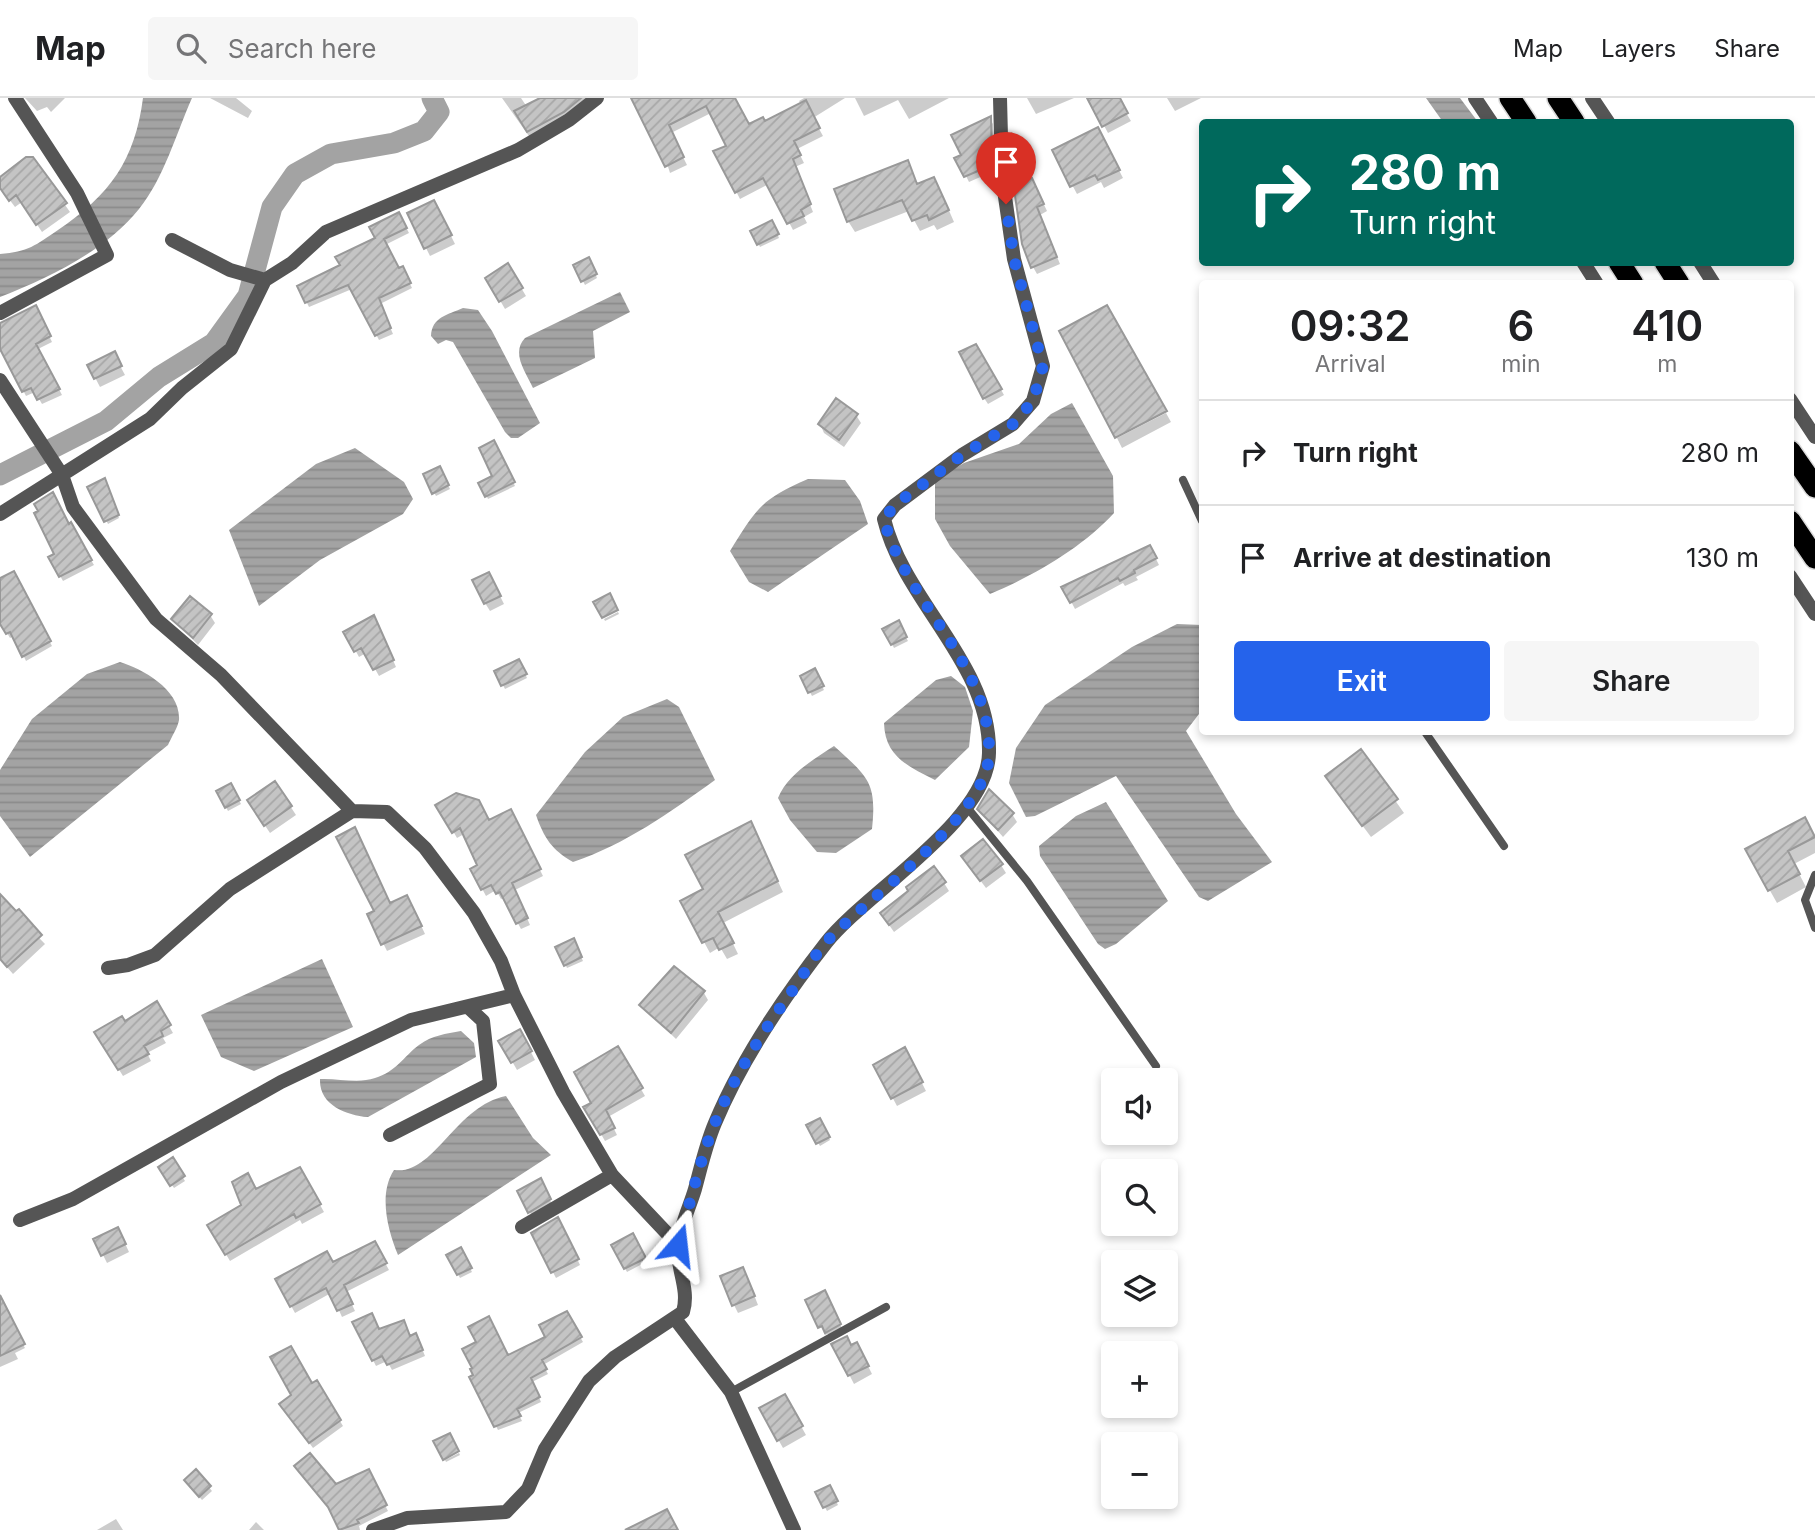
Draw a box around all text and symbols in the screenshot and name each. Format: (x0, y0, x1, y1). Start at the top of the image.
search box (148, 17, 638, 80)
text: Map (35, 28, 106, 68)
icon: search (172, 29, 210, 67)
text: Search here (228, 33, 376, 64)
text: Map (1513, 34, 1563, 63)
text: Layers (1601, 34, 1676, 63)
text: Share (1714, 34, 1780, 63)
pin (976, 132, 1036, 204)
icon: arrive (987, 143, 1025, 181)
text: 280 m (1349, 143, 1501, 202)
icon: right (1234, 147, 1325, 238)
text: Turn right (1349, 203, 1496, 242)
text: 09:32 (1290, 300, 1411, 351)
text: 6 (1507, 300, 1534, 351)
text: 410 (1631, 300, 1703, 351)
text: Arrival (1315, 350, 1385, 378)
text: min (1501, 350, 1541, 378)
text: m (1657, 350, 1677, 378)
icon: right (1234, 434, 1272, 472)
text: Turn right (1293, 437, 1418, 468)
text: 280 m (1681, 437, 1759, 468)
icon: arrive (1234, 539, 1272, 577)
text: Arrive at destination (1293, 542, 1552, 573)
text: 130 m (1686, 542, 1759, 573)
button: Exit (1234, 641, 1490, 721)
button: Share (1504, 641, 1759, 721)
map controls (1101, 1068, 1178, 1509)
button: sound (1101, 1068, 1178, 1145)
button: search (1101, 1159, 1178, 1236)
position arrow (641, 1208, 715, 1282)
button: layers (1101, 1250, 1178, 1327)
button: + (1101, 1341, 1178, 1418)
button: − (1101, 1432, 1178, 1509)

